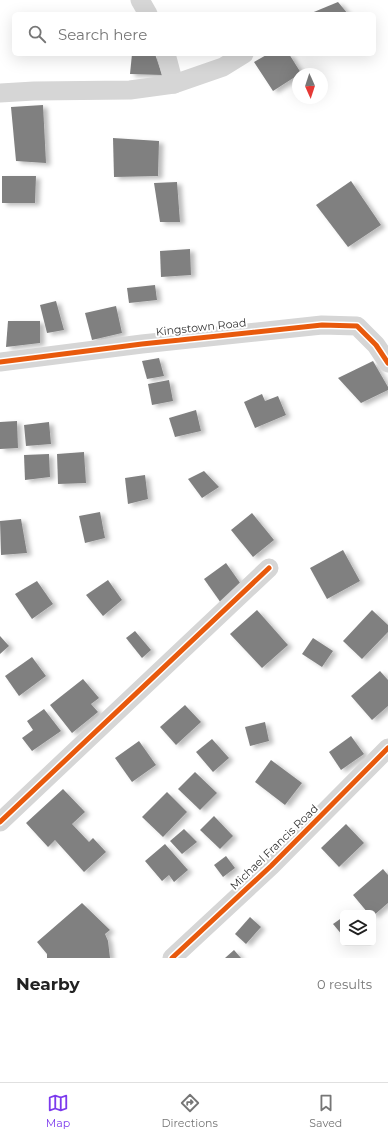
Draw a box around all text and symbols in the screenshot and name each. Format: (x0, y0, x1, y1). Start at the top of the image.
search box (12, 12, 376, 56)
icon: search (26, 23, 48, 45)
text: Search here (58, 25, 147, 44)
north arrow (292, 68, 328, 104)
street label: Kingstown Road (155, 315, 247, 339)
street label: Michael Francis Road (227, 801, 321, 893)
map controls (340, 910, 376, 946)
button: layers (340, 910, 376, 946)
text: Nearby (16, 974, 80, 994)
text: 0 results (317, 976, 372, 992)
tab: Map (46, 1092, 70, 1130)
tab: Directions (162, 1092, 218, 1130)
tab: Saved (309, 1092, 342, 1130)

